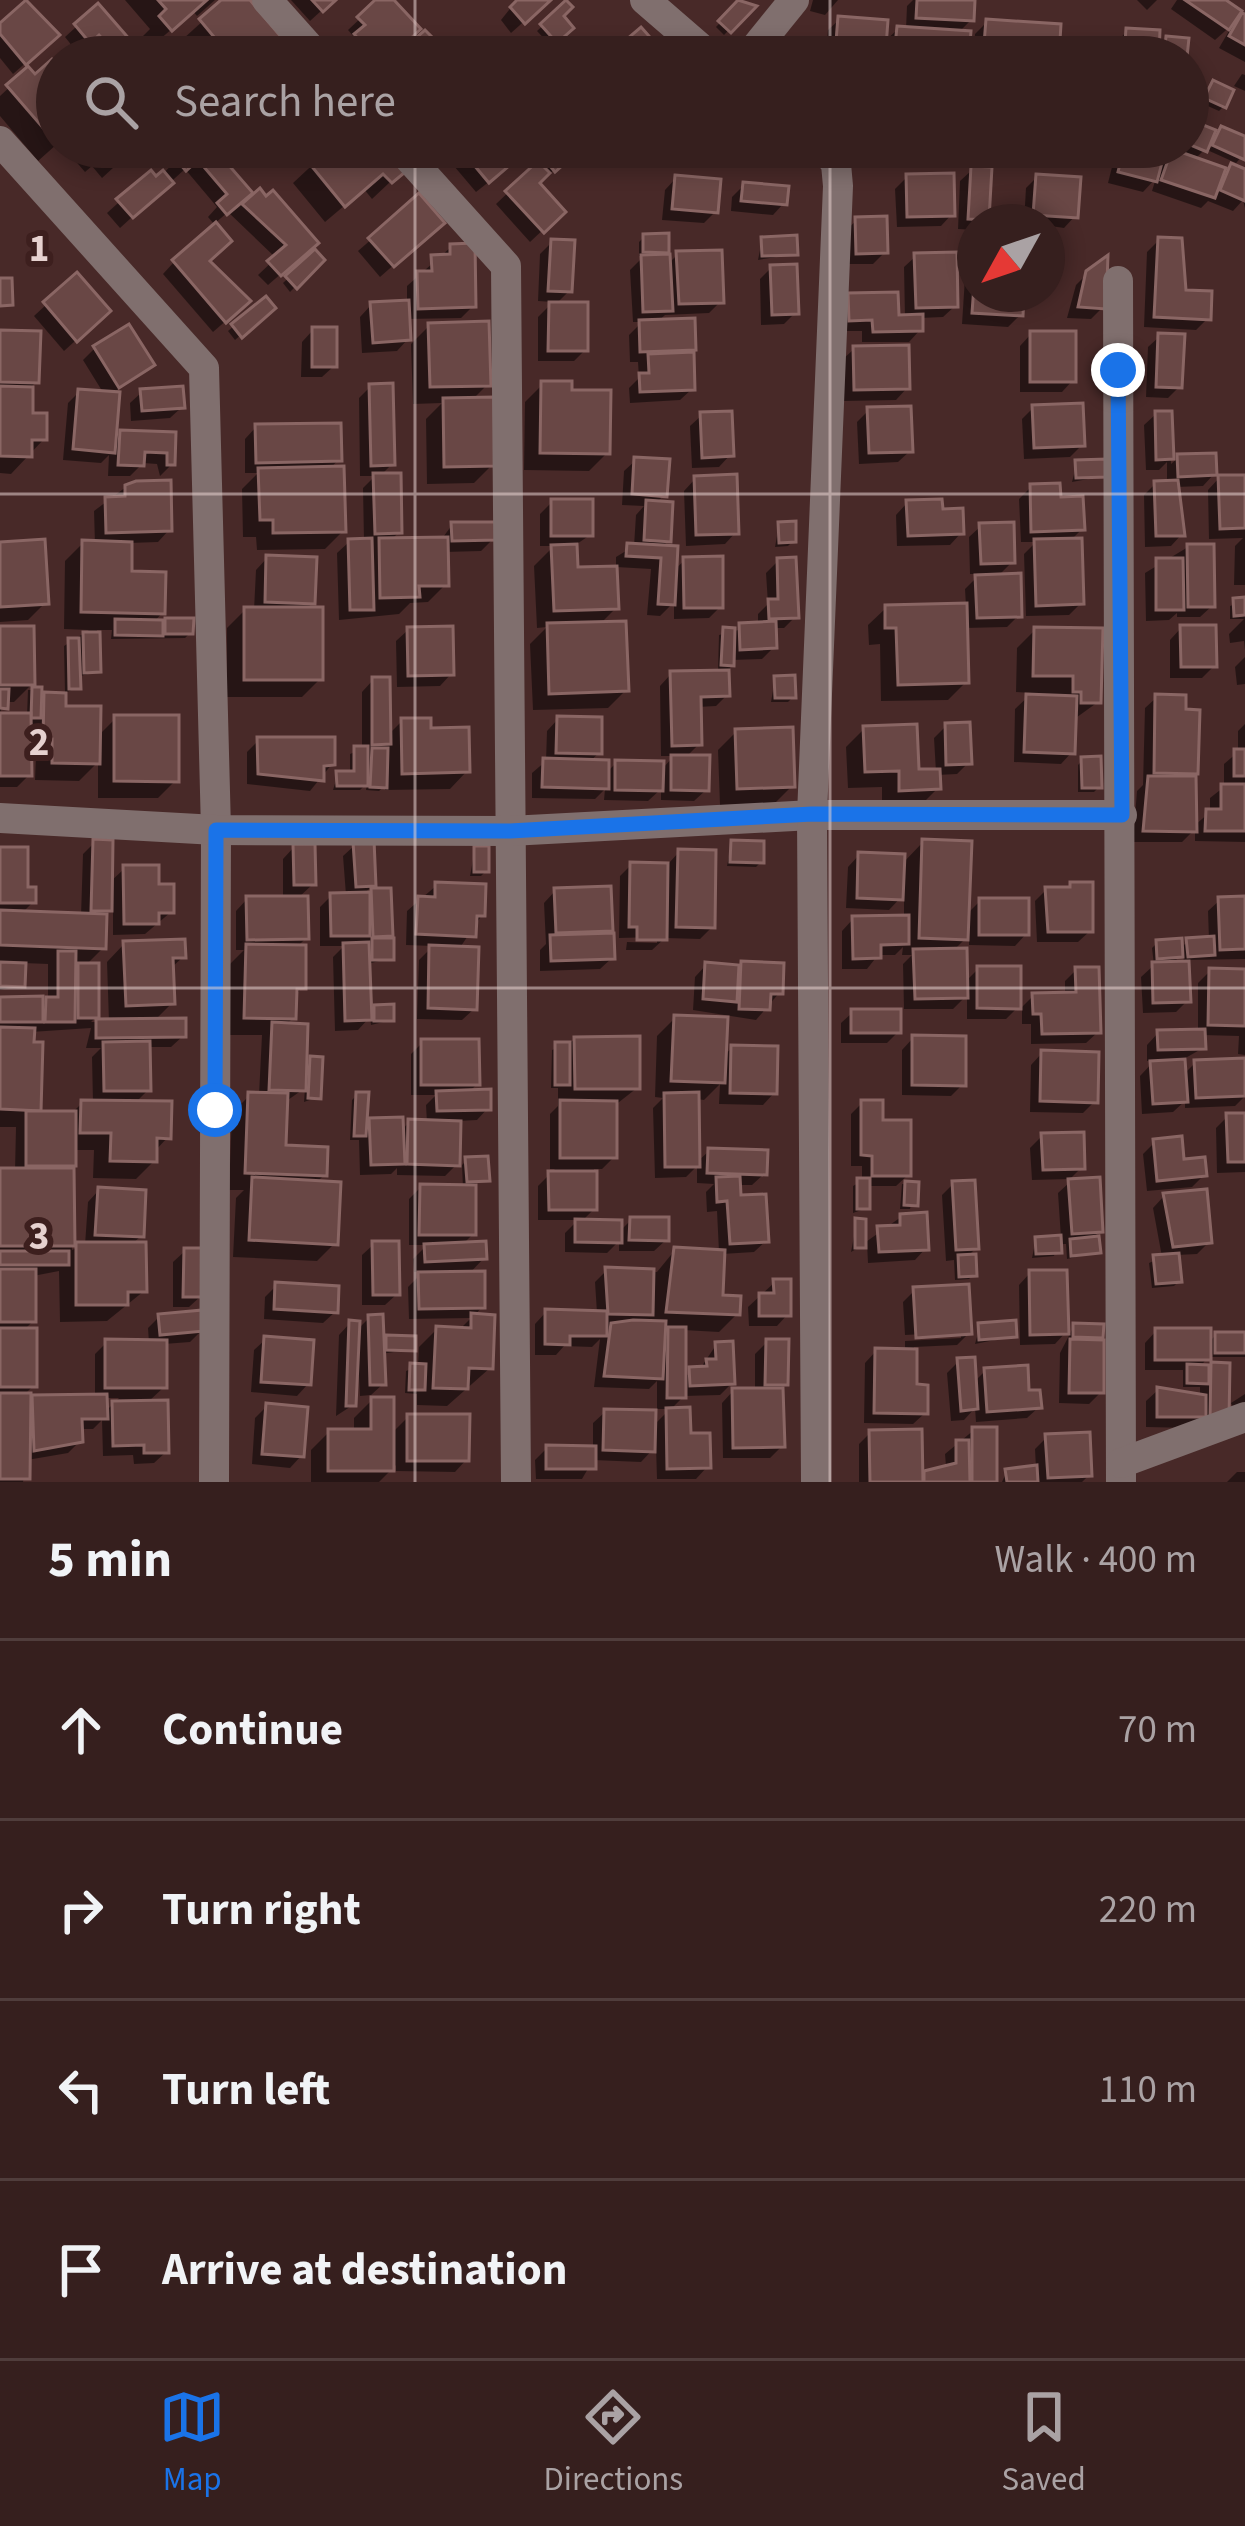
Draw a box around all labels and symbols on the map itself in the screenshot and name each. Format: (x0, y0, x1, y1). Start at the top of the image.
north arrow (957, 204, 1065, 312)
text: 1 (29, 221, 49, 277)
route end (1091, 343, 1145, 397)
text: 2 (29, 715, 49, 771)
route start (188, 1083, 242, 1137)
text: 3 (29, 1209, 49, 1265)

